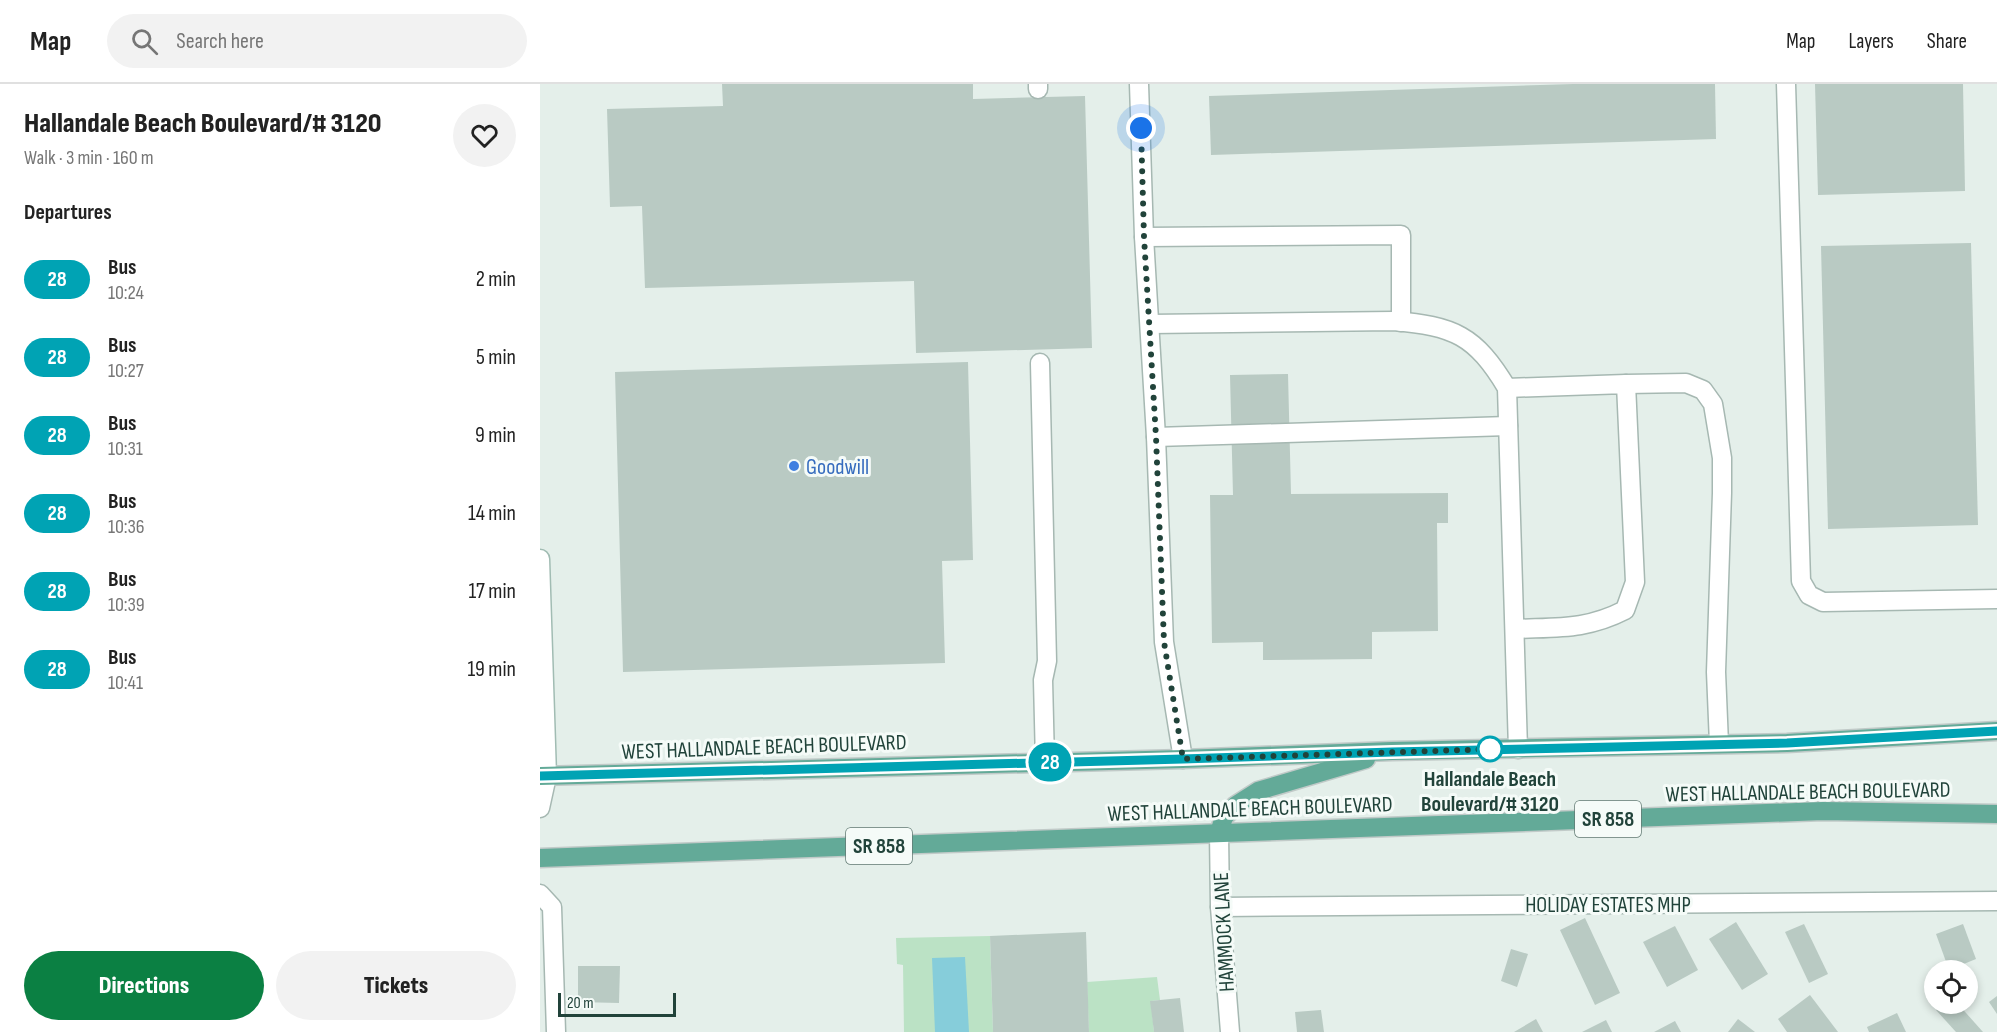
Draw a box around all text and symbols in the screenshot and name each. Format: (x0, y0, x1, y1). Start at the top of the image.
search box (107, 14, 527, 68)
text: Map (30, 25, 71, 58)
icon: search (128, 25, 161, 58)
text: Search here (176, 28, 264, 55)
text: Map (1786, 29, 1815, 54)
text: Layers (1848, 29, 1894, 54)
text: Share (1927, 29, 1967, 54)
button: heart (453, 104, 516, 167)
text: Hallandale Beach Boulevard/# 3120 (24, 107, 381, 140)
your location (1126, 113, 1156, 143)
text: Walk · 3 min · 160 m (24, 146, 154, 170)
text: Departures (24, 199, 112, 226)
text: Bus (108, 254, 137, 281)
text: 2 min (476, 266, 516, 293)
text: 28 (47, 267, 67, 292)
text: 10:24 (108, 281, 144, 305)
text: Bus (108, 332, 137, 359)
text: 5 min (476, 344, 516, 371)
text: 28 (47, 345, 67, 370)
text: 10:27 (108, 359, 144, 383)
text: Bus (108, 410, 137, 437)
text: 9 min (475, 422, 516, 449)
text: 28 (47, 423, 67, 448)
text: 10:31 (108, 437, 143, 461)
place label: Goodwill (806, 454, 869, 481)
marker: Goodwill (787, 459, 801, 473)
text: Bus (108, 488, 137, 515)
text: 14 min (468, 500, 516, 527)
text: 28 (47, 501, 67, 526)
text: 10:36 (108, 515, 145, 539)
text: Bus (108, 566, 137, 593)
text: 17 min (468, 578, 516, 605)
text: 28 (47, 579, 67, 604)
text: 10:39 (108, 593, 145, 617)
text: Bus (108, 644, 137, 671)
text: 19 min (467, 656, 516, 683)
text: 28 (47, 657, 67, 682)
text: 10:41 (108, 671, 143, 695)
street label: WEST HALLANDALE BEACH BOULEVARD (621, 729, 907, 766)
marker: Hallandale Beach Boulevard/# 3120 (1477, 736, 1503, 762)
line badge: 28 (1023, 742, 1077, 782)
text: 28 (1040, 750, 1060, 775)
place label: Hallandale Beach Boulevard/# 3120 (1421, 766, 1559, 818)
street label: WEST HALLANDALE BEACH BOULEVARD (1665, 777, 1951, 808)
street label: WEST HALLANDALE BEACH BOULEVARD (1107, 791, 1393, 828)
road number: SR 858 (1575, 801, 1641, 837)
road number: SR 858 (846, 828, 912, 864)
street label: HAMMOCK LANE (1208, 871, 1241, 992)
street label: HOLIDAY ESTATES MHP (1525, 892, 1691, 919)
button: Directions (24, 951, 264, 1020)
button: Tickets (276, 951, 516, 1020)
map controls (1924, 960, 1978, 1014)
button: locate (1924, 960, 1978, 1014)
scale bar (558, 990, 676, 1018)
text: 20 m (567, 994, 594, 1013)

